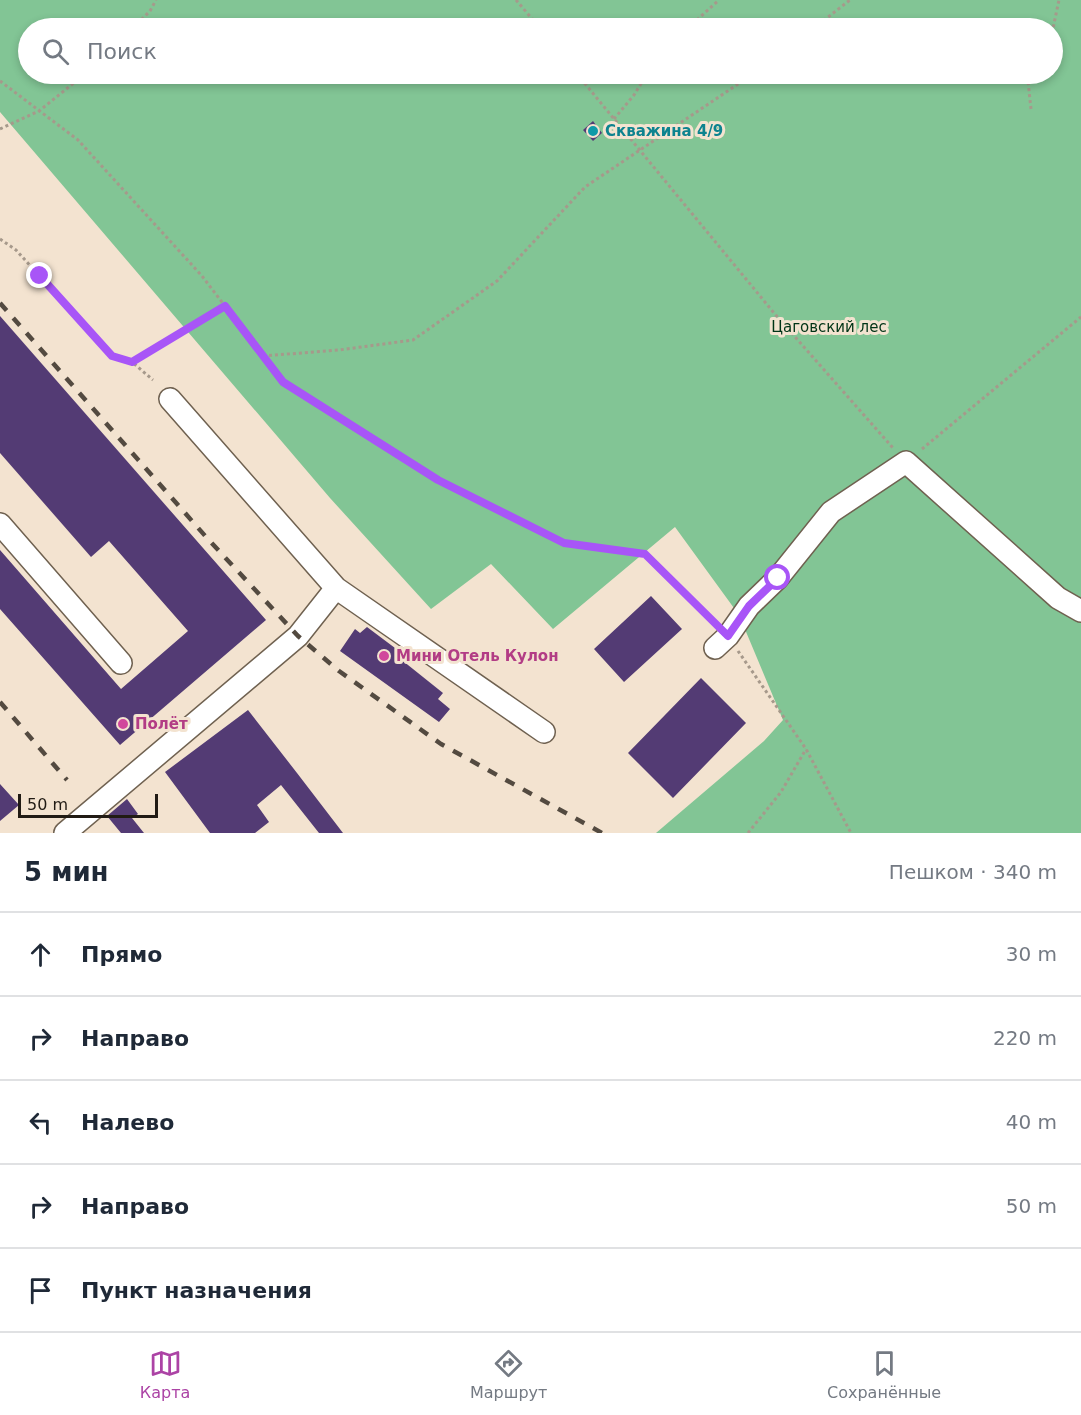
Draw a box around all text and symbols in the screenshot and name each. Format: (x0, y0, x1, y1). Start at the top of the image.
search box (18, 18, 1063, 84)
icon: search (39, 35, 72, 68)
text: Поиск (87, 39, 157, 64)
place label: Скважина 4/9 (605, 122, 723, 140)
marker: Скважина 4/9 (586, 124, 600, 138)
route end (26, 262, 52, 288)
park label: Цаговский лес (771, 318, 887, 336)
route start (764, 564, 790, 590)
place label: Мини Отель Кулон (396, 647, 559, 665)
marker: Мини Отель Кулон (377, 649, 391, 663)
place label: Полёт (135, 715, 188, 733)
marker: Полёт (116, 717, 130, 731)
scale bar (18, 791, 158, 818)
text: 50 m (27, 795, 68, 814)
text: 5 мин (24, 857, 109, 887)
text: Пешком · 340 m (889, 860, 1057, 884)
icon: ahead (24, 938, 57, 971)
text: Прямо (81, 942, 162, 967)
text: 30 m (1006, 942, 1057, 966)
icon: right (24, 1022, 57, 1055)
text: Направо (81, 1026, 189, 1051)
text: 220 m (993, 1026, 1057, 1050)
icon: left (24, 1106, 57, 1139)
text: Налево (81, 1110, 174, 1135)
text: 40 m (1006, 1110, 1057, 1134)
icon: right (24, 1190, 57, 1223)
text: Направо (81, 1194, 189, 1219)
text: 50 m (1006, 1194, 1057, 1218)
icon: arrive (24, 1274, 57, 1307)
text: Пункт назначения (81, 1278, 312, 1303)
tab: Карта (140, 1347, 190, 1402)
tab: Маршрут (470, 1347, 547, 1402)
tab: Сохранённые (827, 1347, 941, 1402)

